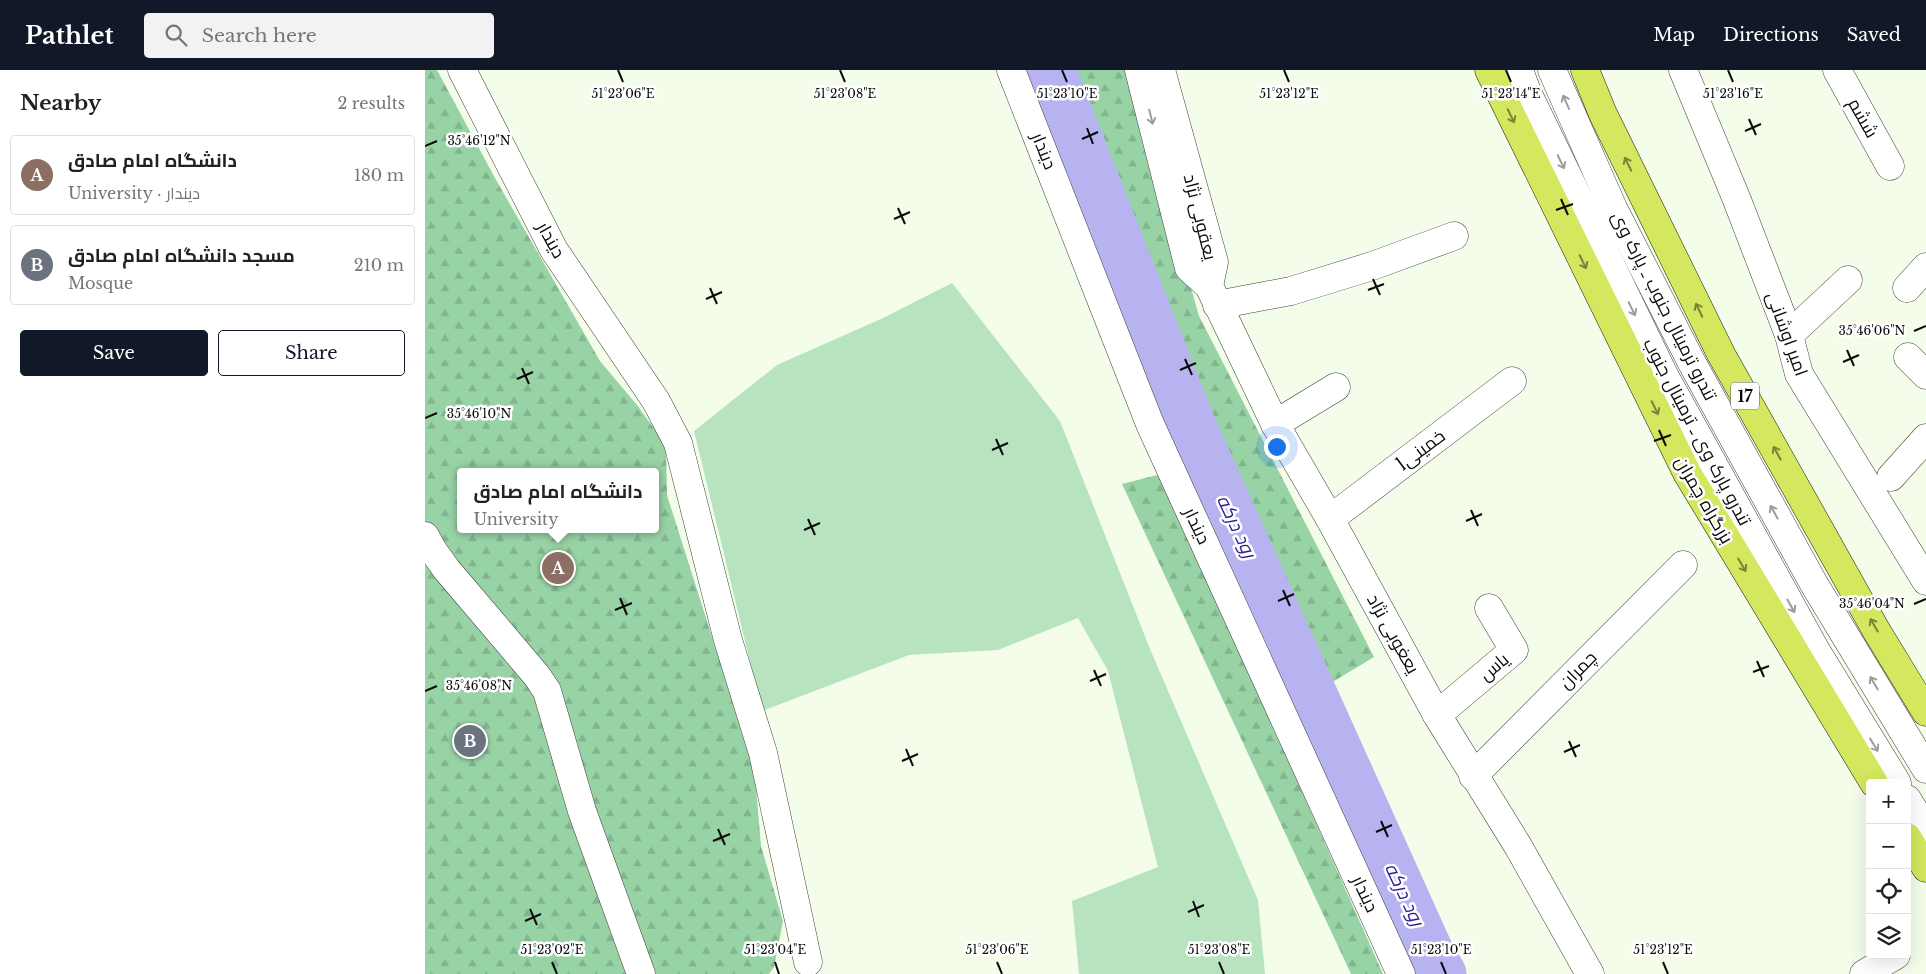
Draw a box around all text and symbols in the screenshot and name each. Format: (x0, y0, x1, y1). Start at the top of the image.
search box (144, 13, 494, 58)
text: Pathlet (25, 21, 114, 50)
icon: search (162, 21, 190, 49)
text: Search here (202, 24, 317, 47)
text: Map (1653, 24, 1695, 46)
text: Directions (1723, 24, 1819, 46)
text: Saved (1847, 24, 1901, 46)
text: 51°23'06"E (591, 86, 655, 101)
text: 51°23'08"E (814, 86, 877, 101)
text: 51°23'10"E (1037, 86, 1098, 101)
text: 51°23'12"E (1259, 86, 1319, 101)
text: 51°23'14"E (1482, 86, 1541, 101)
text: 51°23'16"E (1703, 86, 1763, 101)
text: Nearby (20, 90, 101, 116)
text: 2 results (337, 93, 405, 113)
street label: ششم (1842, 94, 1883, 142)
one-way arrow (1561, 95, 1571, 110)
one-way arrow (1507, 108, 1516, 123)
one-way arrow (1147, 109, 1156, 125)
street label: دیندار (1026, 128, 1061, 173)
text: 35°46'12"N (447, 133, 511, 148)
text: دانشگاه امام صادق (68, 149, 237, 172)
one-way arrow (1557, 154, 1567, 169)
one-way arrow (1622, 157, 1632, 172)
text: A (31, 165, 43, 185)
text: 180 m (354, 165, 404, 185)
street label: یعقوبی نژاد (1179, 172, 1221, 262)
text: University · دیندار (68, 183, 200, 203)
street label: تندرو ترمینال جنوب ـ پارک وی (1606, 208, 1721, 405)
street label: دیندار (532, 217, 570, 262)
text: مسجد دانشگاه امام صادق (68, 244, 295, 267)
one-way arrow (1579, 254, 1588, 269)
text: B (31, 255, 43, 275)
text: 210 m (354, 255, 404, 275)
text: Mosque (68, 273, 133, 293)
street label: امیر اوشانی (1762, 289, 1812, 379)
one-way arrow (1627, 301, 1637, 316)
one-way arrow (1694, 303, 1704, 318)
text: 35°46'06"N (1839, 323, 1906, 338)
button: Save (20, 330, 208, 376)
button: Share (218, 330, 405, 376)
street label: تندرو پارک وی ـ ترمینال جنوب (1637, 335, 1756, 530)
road number: 17 (1731, 382, 1759, 410)
one-way arrow (1650, 400, 1660, 415)
text: 35°46'10"N (447, 406, 511, 421)
street label: lخمینی (1393, 425, 1449, 475)
your location (1264, 434, 1290, 460)
one-way arrow (1771, 446, 1781, 460)
street label: بزرگراه چمران (1669, 452, 1738, 548)
popup (457, 468, 659, 533)
text: دانشگاه امام صادق (474, 480, 642, 503)
water label: رود درکه (1212, 491, 1262, 563)
street label: دیندار (1179, 503, 1215, 548)
one-way arrow (1769, 505, 1779, 520)
text: University (474, 509, 558, 529)
pin: A (542, 549, 574, 587)
one-way arrow (1738, 557, 1748, 571)
street label: یعغوبی نژاد (1362, 590, 1424, 678)
text: 35°46'04"N (1839, 596, 1905, 611)
one-way arrow (1787, 598, 1797, 612)
one-way arrow (1868, 618, 1878, 633)
street label: چمران (1555, 647, 1602, 694)
street label: یاس (1475, 648, 1513, 686)
one-way arrow (1868, 676, 1878, 690)
text: 35°46'08"N (446, 678, 512, 693)
pin: B (454, 722, 486, 760)
one-way arrow (1870, 738, 1880, 752)
map controls (1866, 779, 1911, 959)
button: + (1866, 779, 1911, 824)
button: − (1866, 824, 1911, 869)
water label: رود درکه (1380, 859, 1430, 931)
button: locate (1866, 869, 1911, 914)
street label: دیندار (1347, 871, 1383, 916)
button: layers (1866, 914, 1911, 959)
text: 51°23'02"E (521, 942, 584, 957)
text: 51°23'04"E (744, 942, 806, 957)
text: 51°23'06"E (965, 942, 1029, 957)
text: 51°23'08"E (1188, 942, 1251, 957)
text: 51°23'10"E (1411, 942, 1472, 957)
text: 51°23'12"E (1633, 942, 1693, 957)

